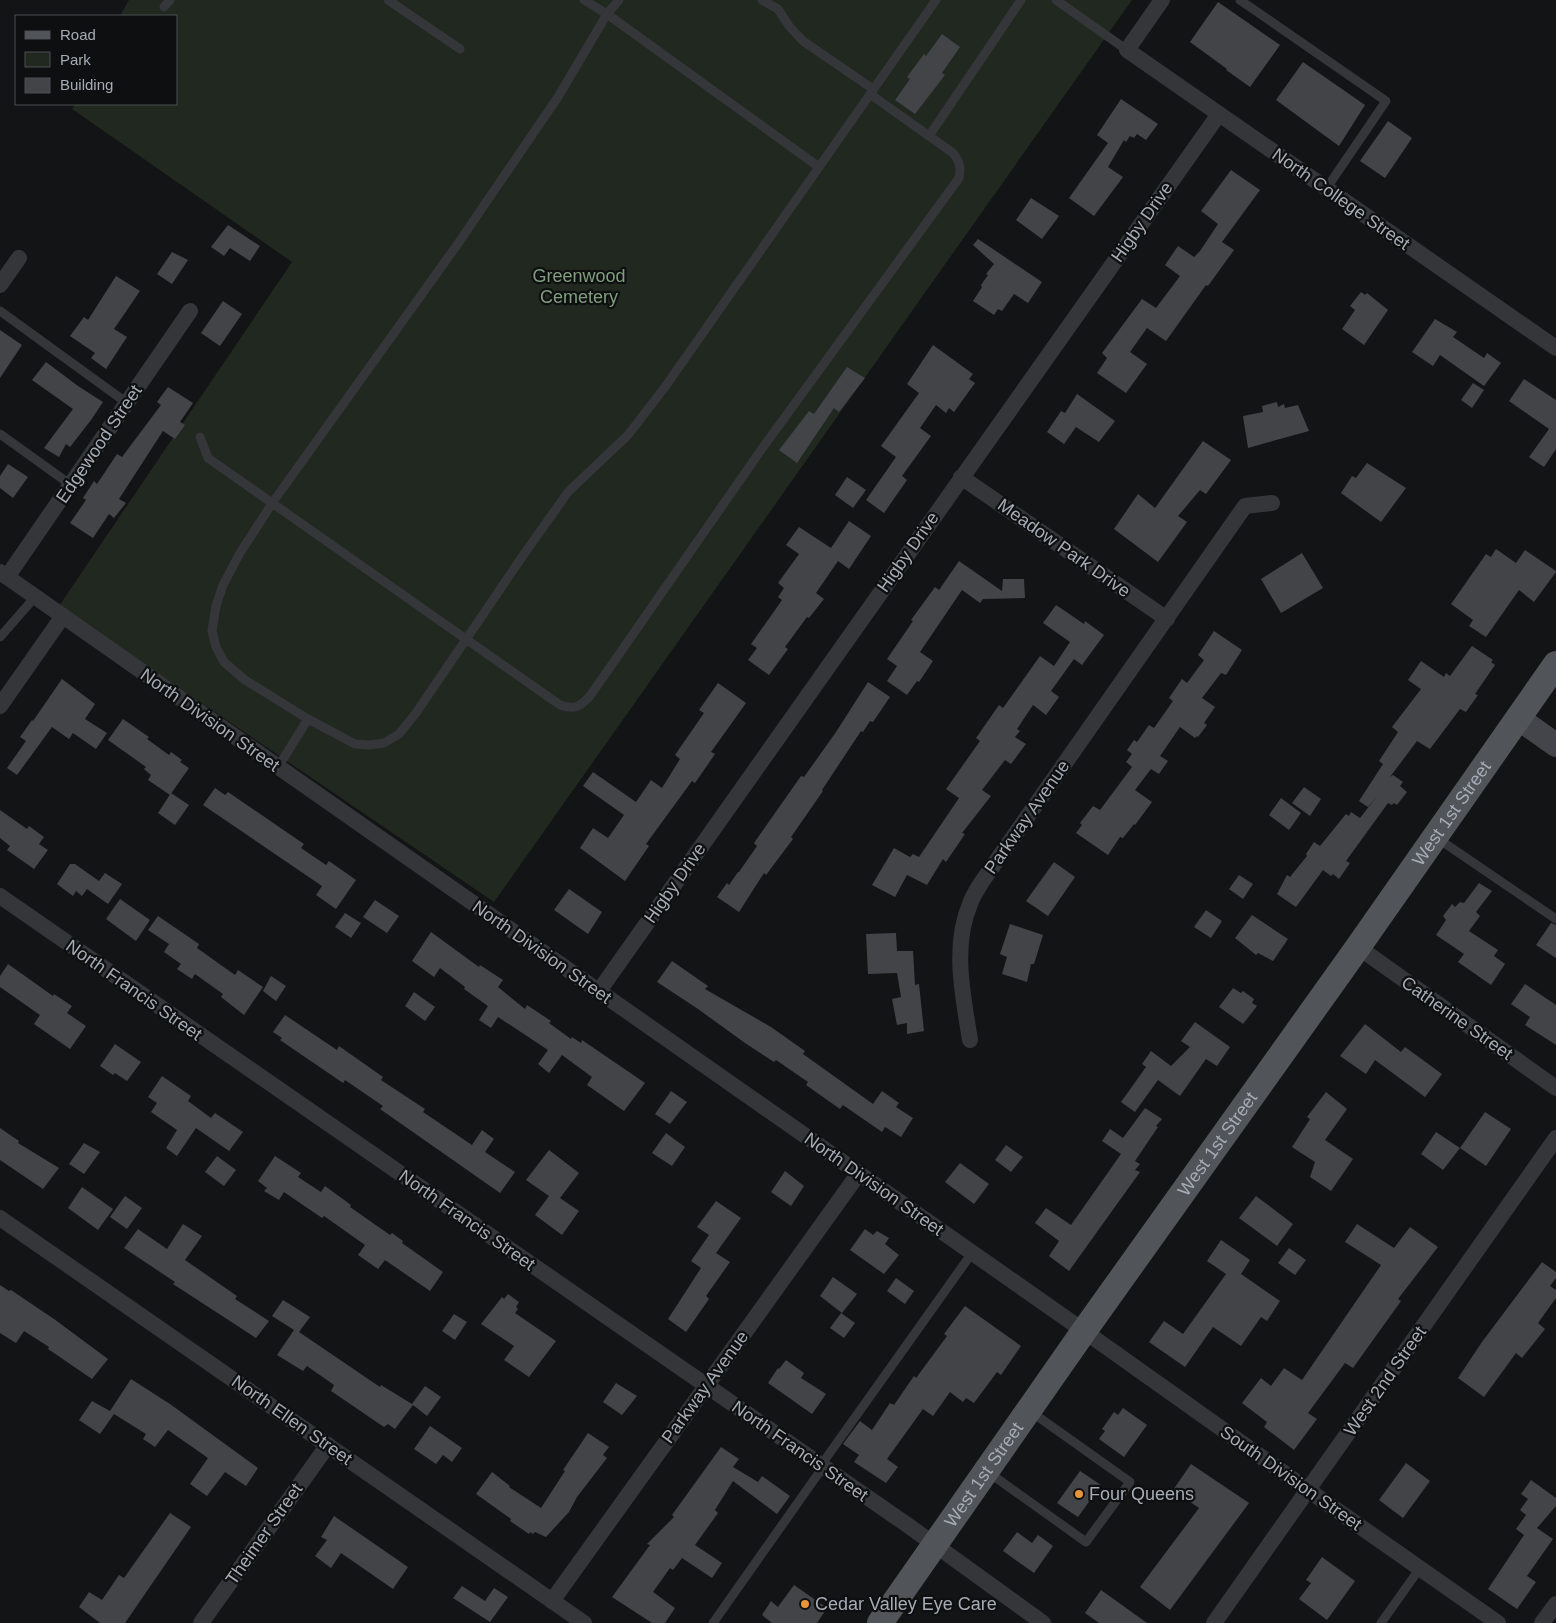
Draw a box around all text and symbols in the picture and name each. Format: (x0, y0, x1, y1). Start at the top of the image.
legend (15, 15, 178, 105)
text: Road (60, 26, 96, 43)
text: Park (60, 51, 91, 68)
text: Building (60, 76, 113, 93)
street label: North College Street (1268, 144, 1414, 254)
street label: Higby Drive (1107, 178, 1177, 266)
park label: Greenwood Cemetery (532, 266, 626, 307)
street label: Edgewood Street (52, 381, 146, 507)
street label: Meadow Park Drive (994, 495, 1134, 601)
street label: Higby Drive (873, 508, 943, 596)
street label: North Division Street (137, 664, 283, 776)
street label: Parkway Avenue (980, 756, 1074, 878)
street label: West 1st Street (1408, 757, 1495, 869)
street label: Higby Drive (640, 839, 710, 927)
street label: North Division Street (469, 896, 615, 1008)
street label: North Francis Street (62, 936, 206, 1044)
street label: Catherine Street (1398, 972, 1516, 1064)
street label: West 1st Street (1174, 1088, 1261, 1200)
street label: North Division Street (801, 1128, 947, 1240)
street label: North Francis Street (395, 1166, 539, 1274)
street label: West 2nd Street (1340, 1323, 1430, 1439)
street label: Parkway Avenue (658, 1327, 752, 1447)
street label: North Ellen Street (228, 1371, 356, 1469)
street label: North Francis Street (728, 1397, 872, 1505)
street label: West 1st Street (940, 1419, 1027, 1531)
street label: South Division Street (1216, 1422, 1366, 1534)
street label: Theimer Street (222, 1480, 306, 1588)
place label: Four Queens (1089, 1484, 1194, 1504)
marker: Four Queens (1073, 1488, 1085, 1500)
place label: Cedar Valley Eye Care (815, 1594, 997, 1614)
marker: Cedar Valley Eye Care (799, 1598, 811, 1610)

